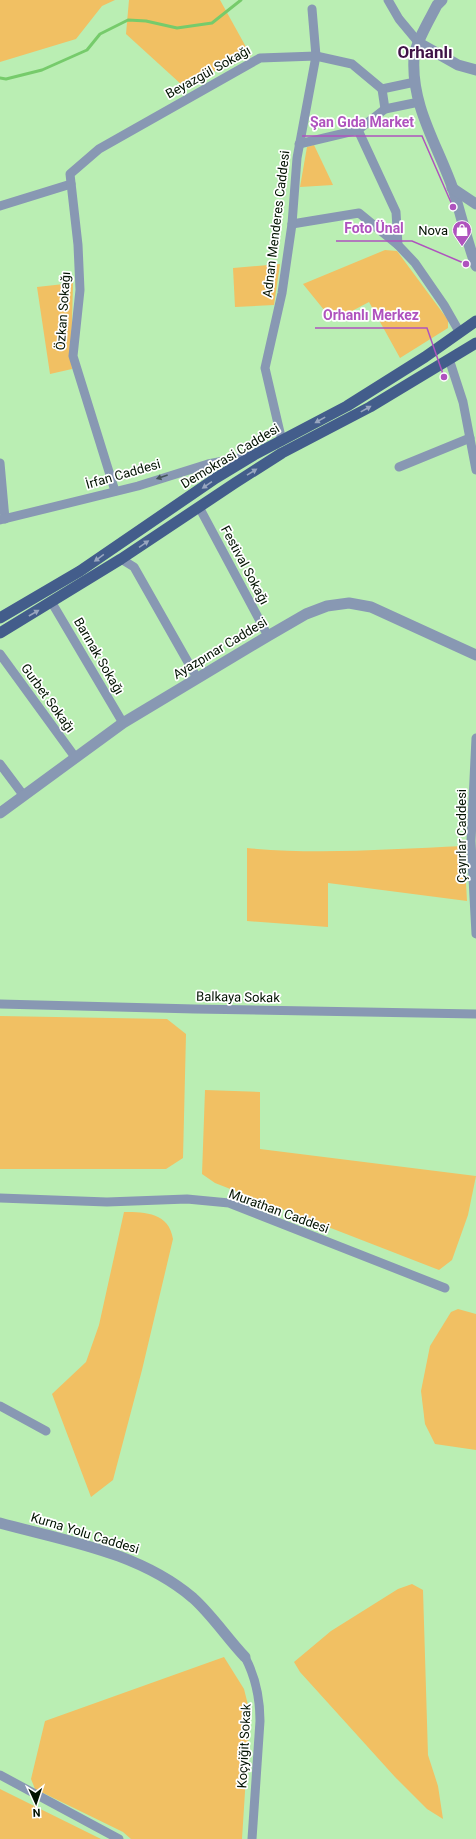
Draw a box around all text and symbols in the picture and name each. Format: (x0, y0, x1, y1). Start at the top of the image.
district label: Orhanlı (397, 42, 453, 62)
street label: Beyazgül Sokağı (163, 43, 253, 101)
callout: Şan Gıda Market (302, 110, 422, 136)
text: Şan Gıda Market (310, 114, 414, 130)
street label: Adnan Menderes Caddesi (260, 150, 292, 298)
callout: Foto Ünal (336, 215, 412, 241)
shop icon: Nova (451, 219, 473, 247)
text: Foto Ünal (344, 220, 404, 236)
place label: Nova (418, 223, 448, 238)
street label: Özkan Sokağı (53, 271, 73, 351)
callout: Orhanlı Merkez (315, 302, 427, 328)
text: Orhanlı Merkez (323, 307, 419, 323)
one-way arrow (360, 405, 371, 412)
one-way arrow (314, 417, 326, 424)
street label: Demokrasi Caddesi (178, 421, 282, 491)
street label: İrfan Caddesi (84, 456, 162, 492)
one-way arrow (247, 468, 257, 476)
one-way arrow (156, 474, 168, 480)
one-way arrow (202, 481, 212, 489)
street label: Festival Sokağı (218, 523, 272, 607)
one-way arrow (139, 540, 149, 548)
one-way arrow (94, 554, 105, 562)
one-way arrow (28, 610, 40, 617)
street label: Ayazpınar Caddesi (170, 614, 270, 682)
street label: Barınak Sokağı (71, 615, 127, 697)
street label: Gurbet Sokağı (18, 661, 78, 735)
street label: Çayırlar Caddesi (454, 789, 469, 883)
street label: Balkaya Sokak (196, 989, 280, 1005)
street label: Murathan Caddesi (227, 1186, 331, 1236)
street label: Kurna Yolu Caddesi (29, 1509, 141, 1557)
street label: Koçyiğit Sokak (234, 1703, 254, 1789)
north arrow (16, 1783, 56, 1823)
text: N (32, 1806, 41, 1819)

